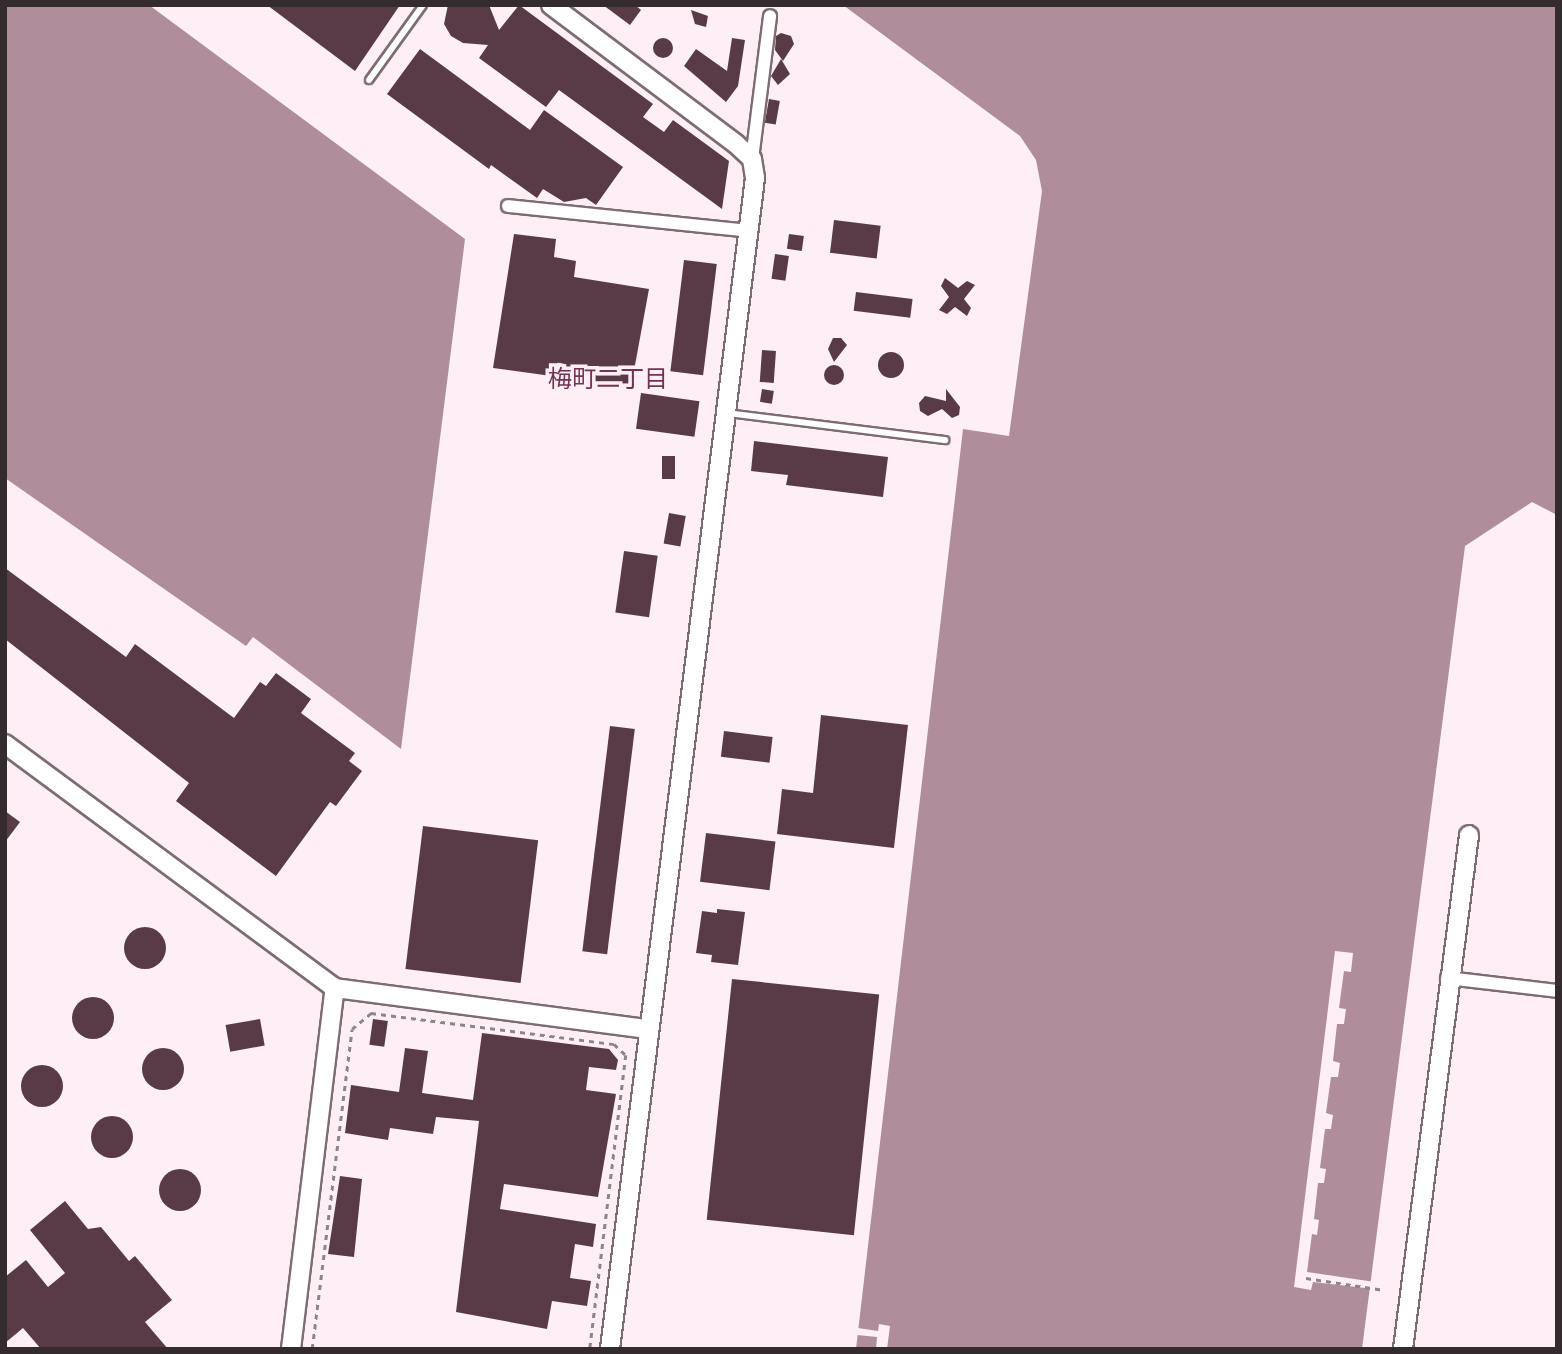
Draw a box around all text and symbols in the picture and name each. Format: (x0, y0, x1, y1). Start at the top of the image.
district label: 梅町二丁目 (548, 365, 668, 393)

